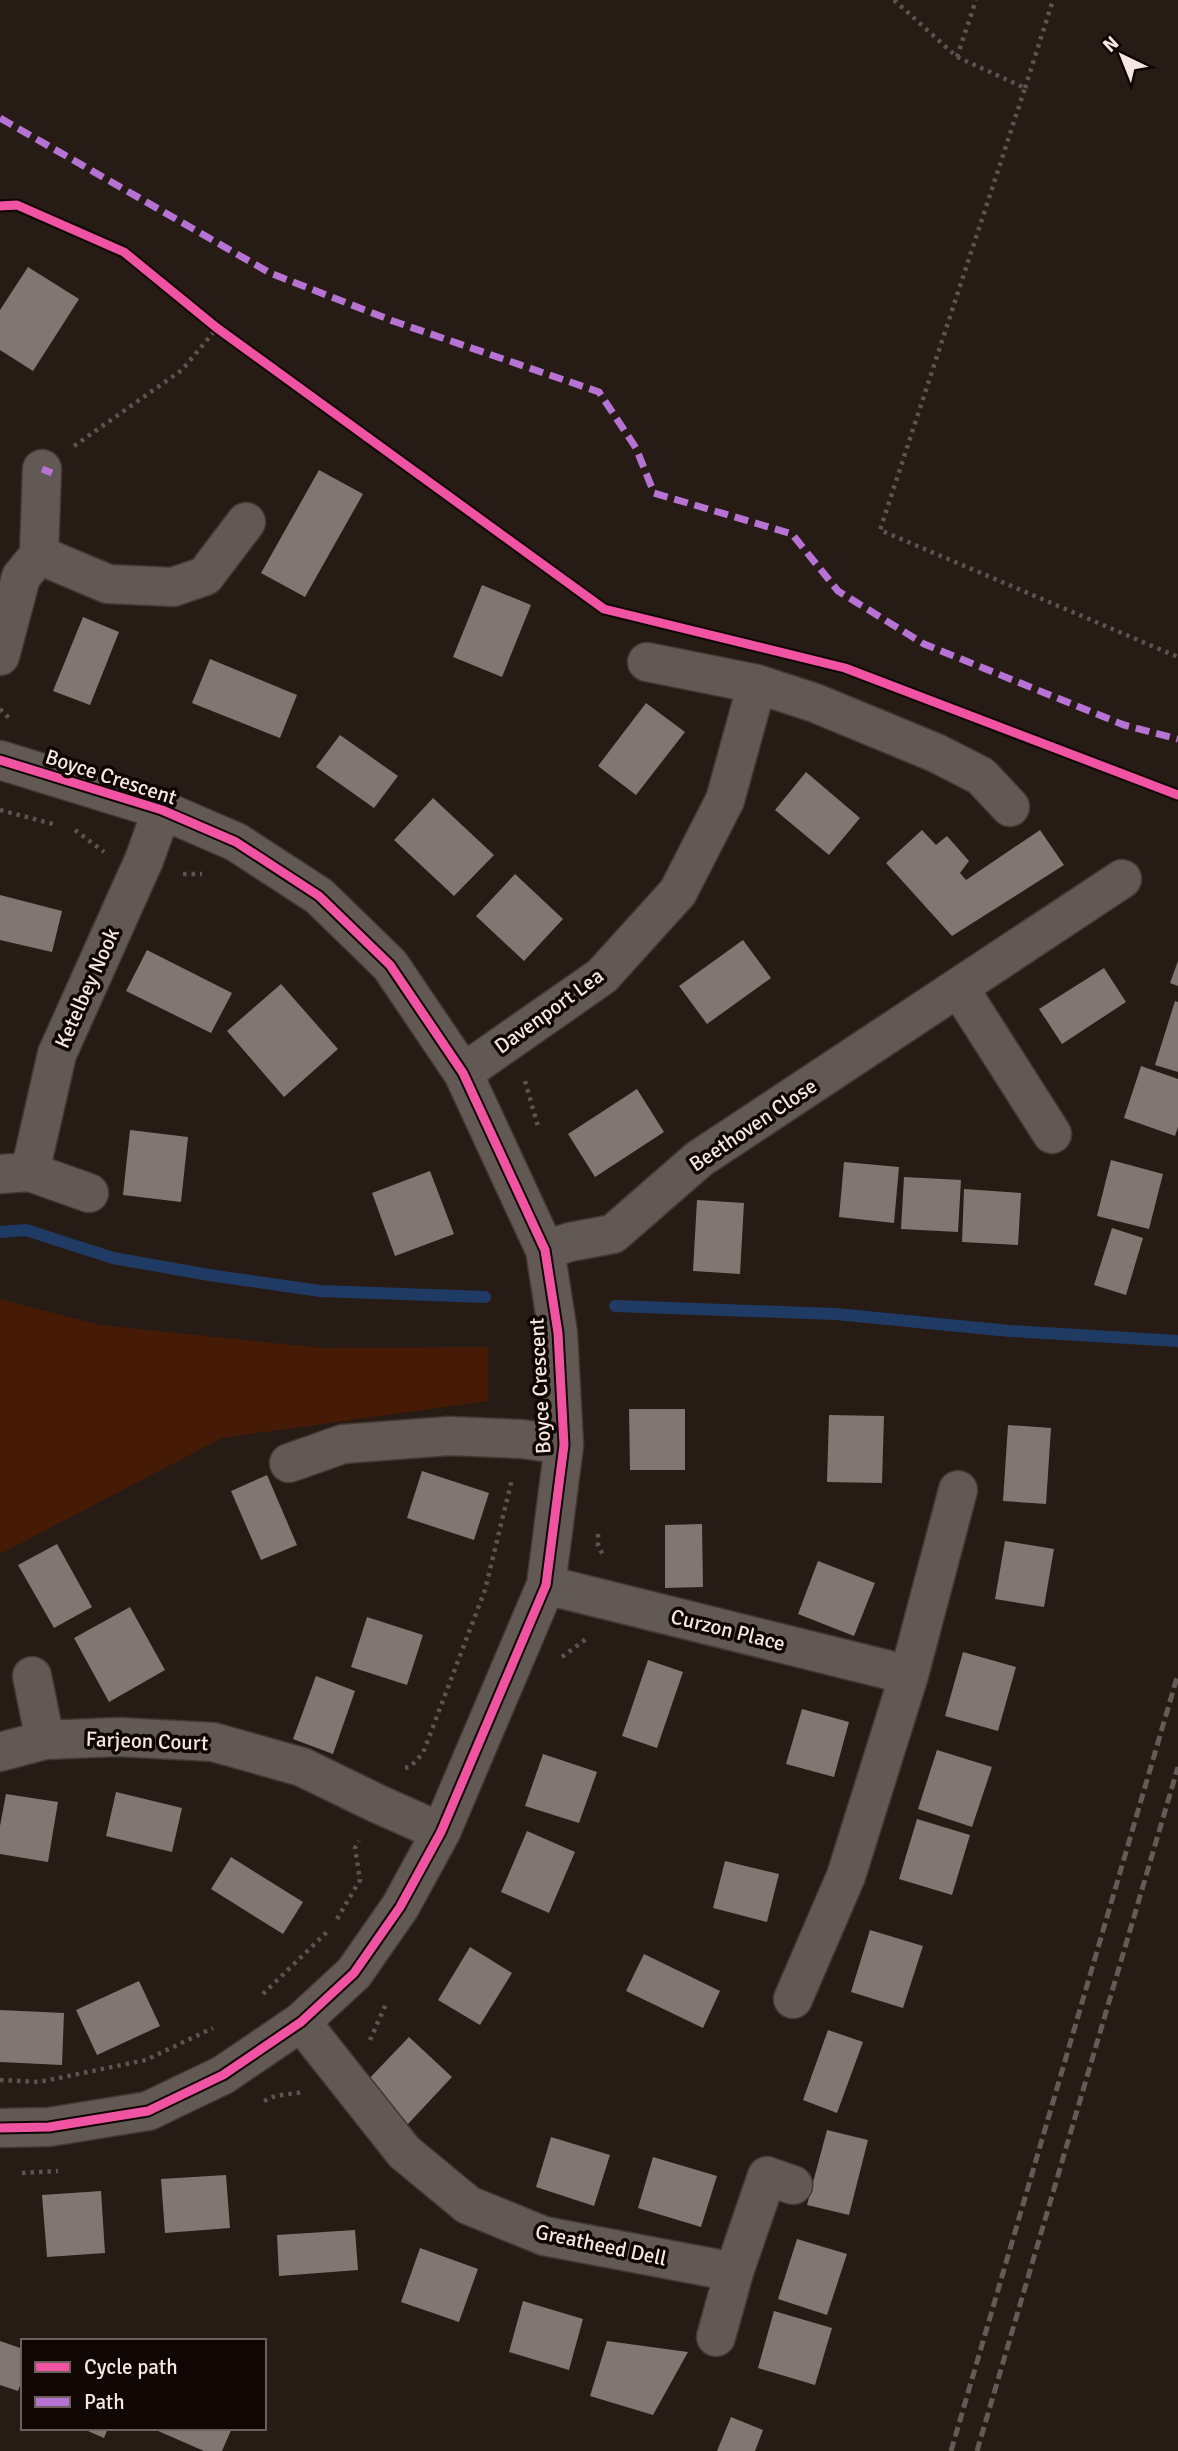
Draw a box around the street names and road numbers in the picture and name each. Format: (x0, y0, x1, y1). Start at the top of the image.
street label: Boyce Crescent (42, 744, 180, 810)
street label: Ketelbey Nook (49, 923, 125, 1052)
street label: Davenport Lea (489, 963, 609, 1059)
street label: Beethoven Close (684, 1073, 822, 1177)
street label: Boyce Crescent (523, 1317, 557, 1455)
street label: Curzon Place (668, 1603, 788, 1657)
street label: Farjeon Court (85, 1726, 209, 1756)
street label: Greatheed Dell (533, 2218, 669, 2272)

